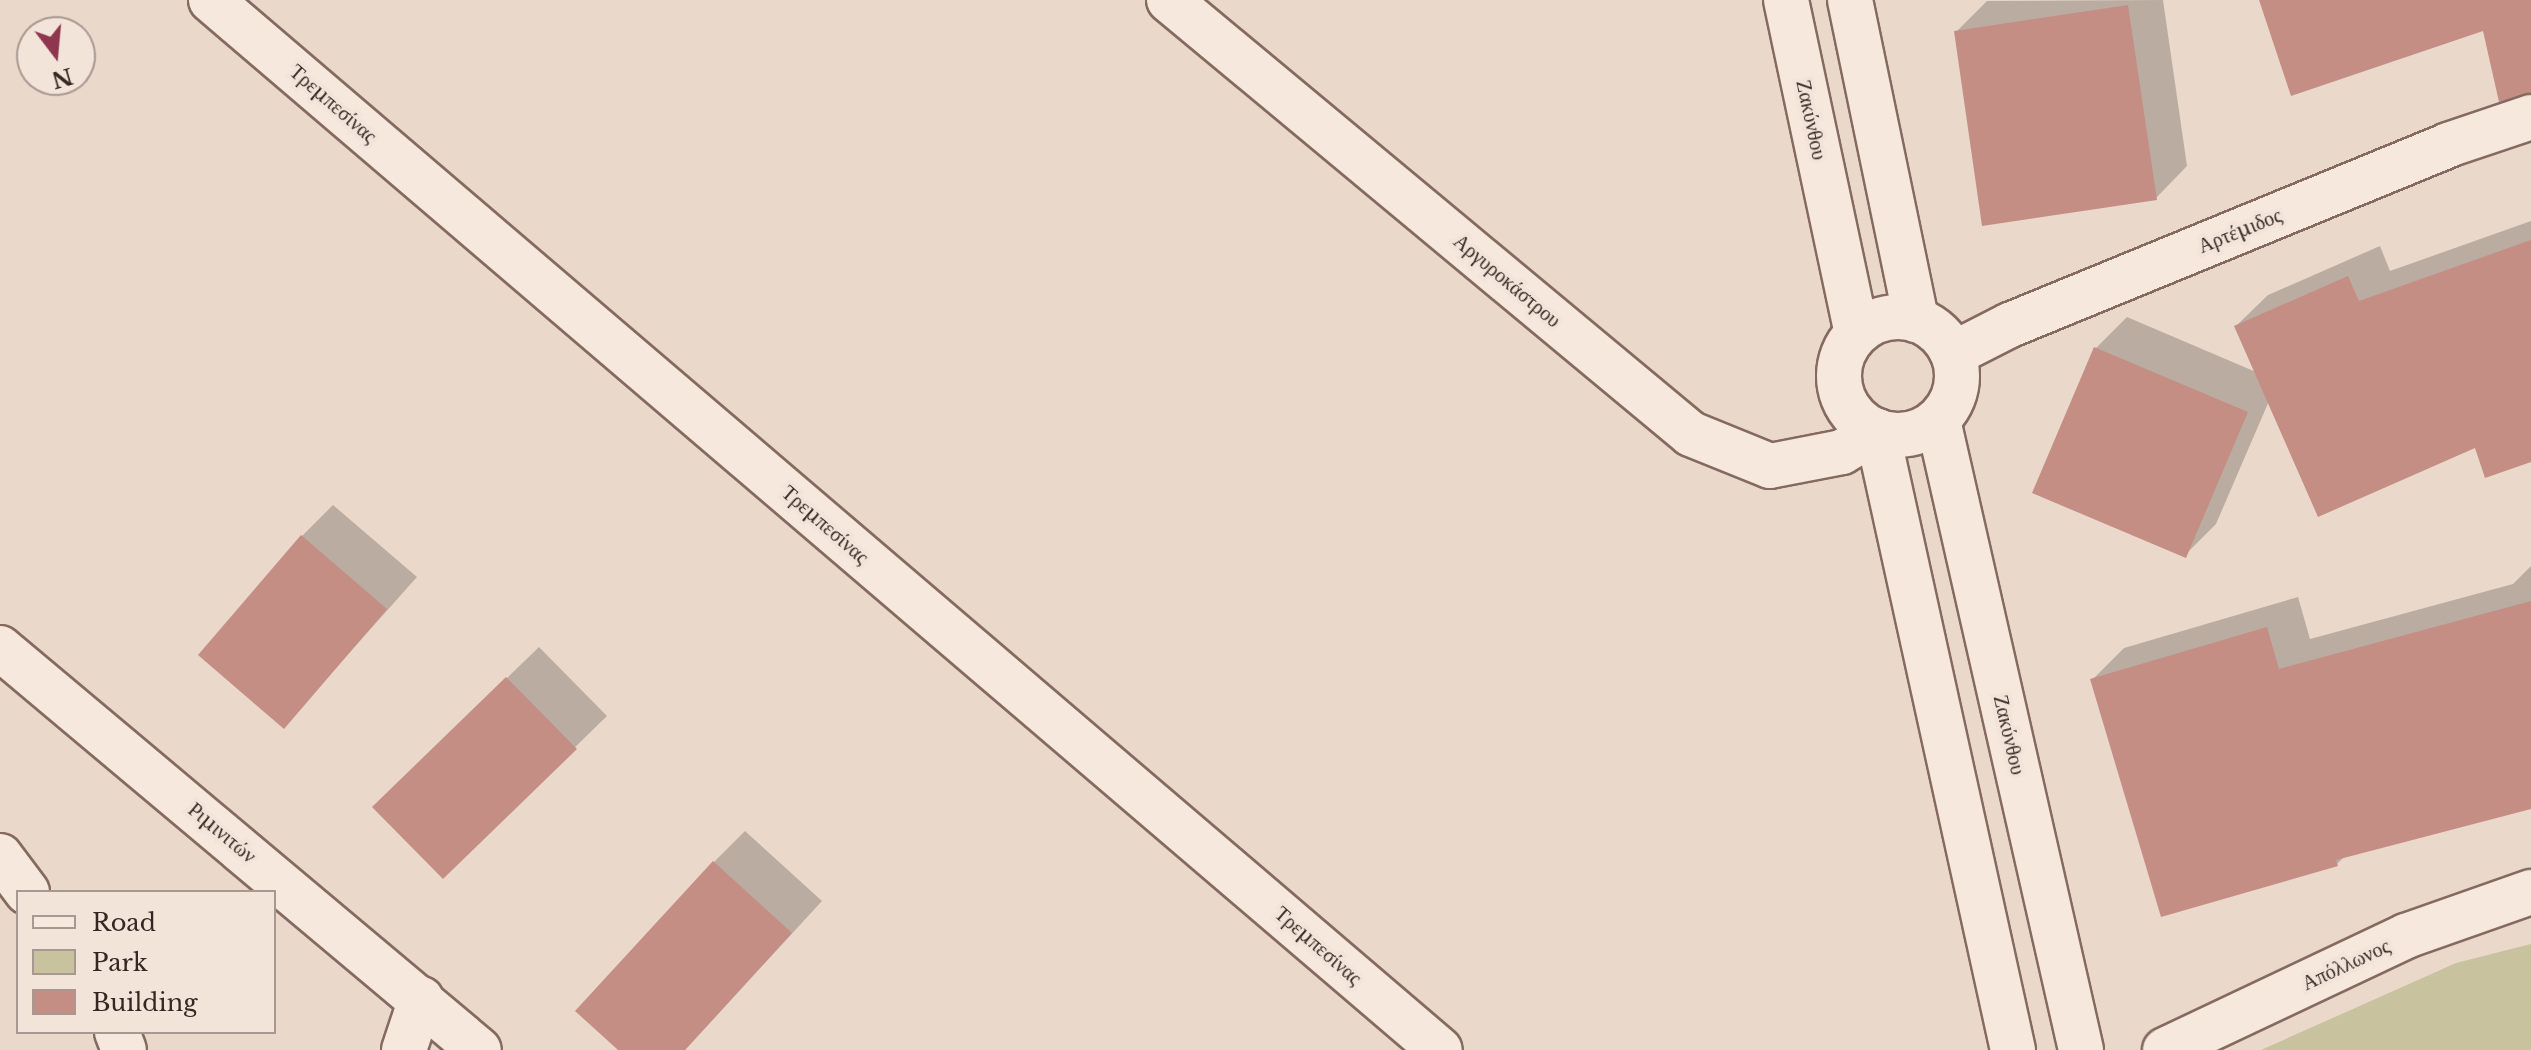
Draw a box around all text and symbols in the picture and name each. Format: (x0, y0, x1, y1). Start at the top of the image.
north arrow (16, 16, 96, 96)
street label: Τρεμπεσίνας (285, 60, 381, 148)
text: N (49, 62, 76, 93)
street label: Ζακύνθου (1791, 78, 1831, 162)
street label: Αρτέμιδος (2195, 203, 2285, 259)
street label: Αργυροκάστρου (1449, 229, 1565, 333)
street label: Τρεμπεσίνας (777, 481, 873, 569)
street label: Ζακύνθου (1988, 693, 2030, 777)
street label: Ριμινιτών (183, 798, 261, 868)
legend (16, 890, 276, 1034)
street label: Τρεμπεσίνας (1270, 902, 1366, 990)
text: Road (92, 908, 156, 937)
street label: Απόλλωνος (2298, 934, 2394, 996)
text: Park (92, 948, 148, 977)
text: Building (92, 988, 198, 1017)

